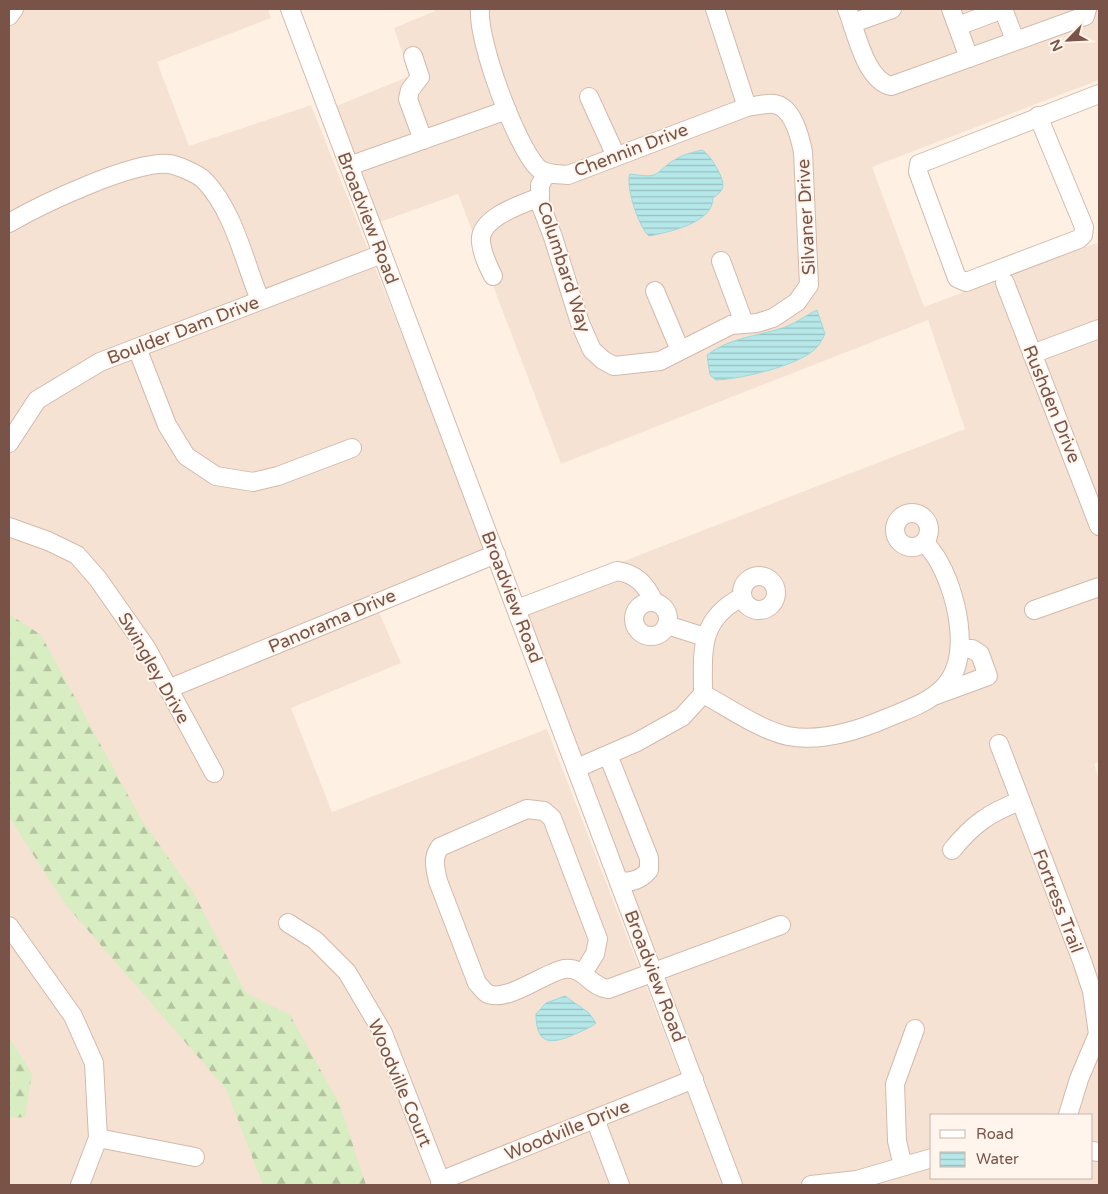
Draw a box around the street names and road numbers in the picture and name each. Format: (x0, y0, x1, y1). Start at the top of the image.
street label: Chennin Drive (571, 118, 691, 182)
street label: Broadview Road (333, 149, 403, 287)
street label: Silvaner Drive (792, 158, 820, 276)
street label: Columbard Way (532, 199, 596, 336)
street label: Boulder Dam Drive (104, 291, 262, 369)
street label: Rushden Drive (1018, 342, 1086, 466)
street label: Broadview Road (477, 528, 547, 666)
street label: Panorama Drive (265, 584, 399, 658)
street label: Swingley Drive (113, 608, 195, 728)
street label: Fortress Trail (1028, 846, 1088, 956)
street label: Broadview Road (620, 907, 690, 1045)
street label: Woodville Court (363, 1016, 437, 1150)
street label: Woodville Drive (501, 1095, 633, 1165)

